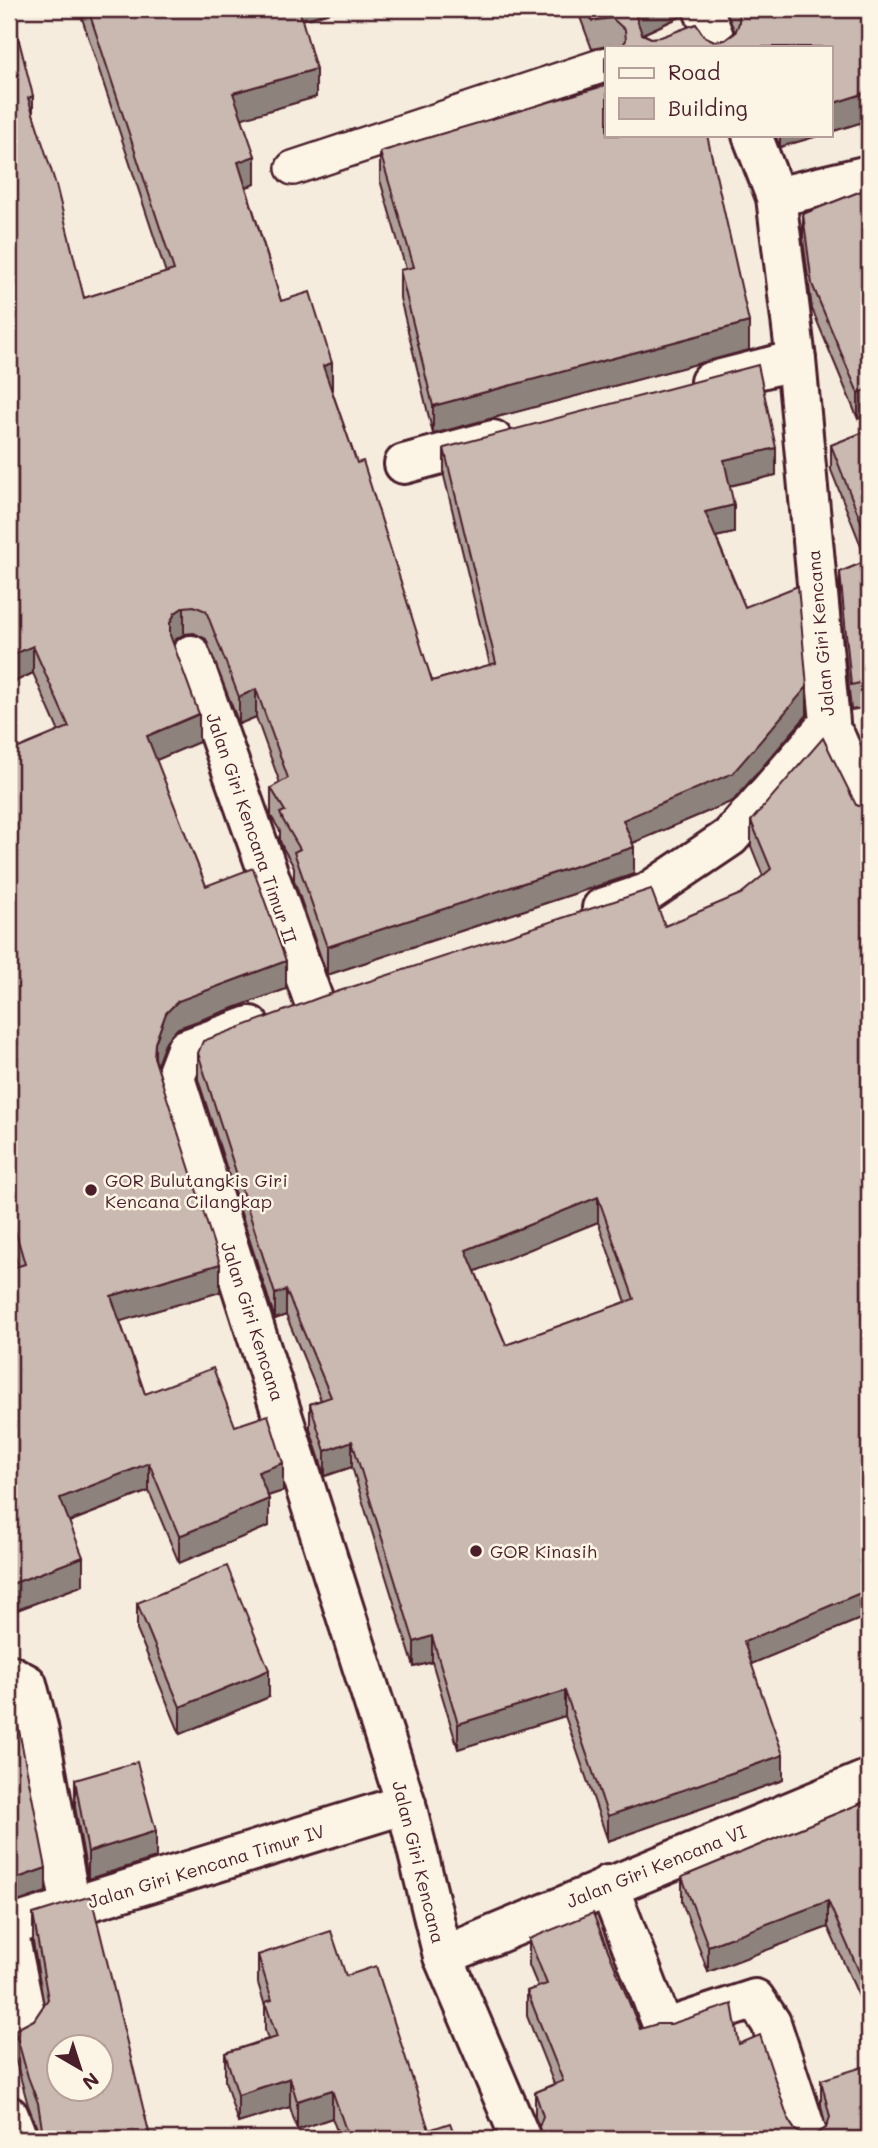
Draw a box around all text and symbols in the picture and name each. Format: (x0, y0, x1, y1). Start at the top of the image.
legend (605, 46, 832, 136)
text: Road (668, 58, 720, 85)
text: Building (668, 94, 748, 121)
street label: Jalan Giri Kencana (801, 549, 839, 717)
street label: Jalan Giri Kencana Timur II (201, 709, 303, 947)
place label: GOR Bulutangkis Giri Kencana Cilangkap (105, 1168, 288, 1213)
marker: GOR Bulutangkis Giri Kencana Cilangkap (83, 1182, 99, 1198)
street label: Jalan Giri Kencana (216, 1238, 290, 1404)
place label: GOR Kinasih (490, 1539, 597, 1563)
marker: GOR Kinasih (468, 1543, 484, 1559)
street label: Jalan Giri Kencana (387, 1778, 451, 1946)
street label: Jalan Giri Kencana Timur IV (85, 1818, 327, 1914)
street label: Jalan Giri Kencana VI (563, 1819, 750, 1913)
north arrow (46, 2032, 116, 2102)
text: N (78, 2067, 104, 2096)

